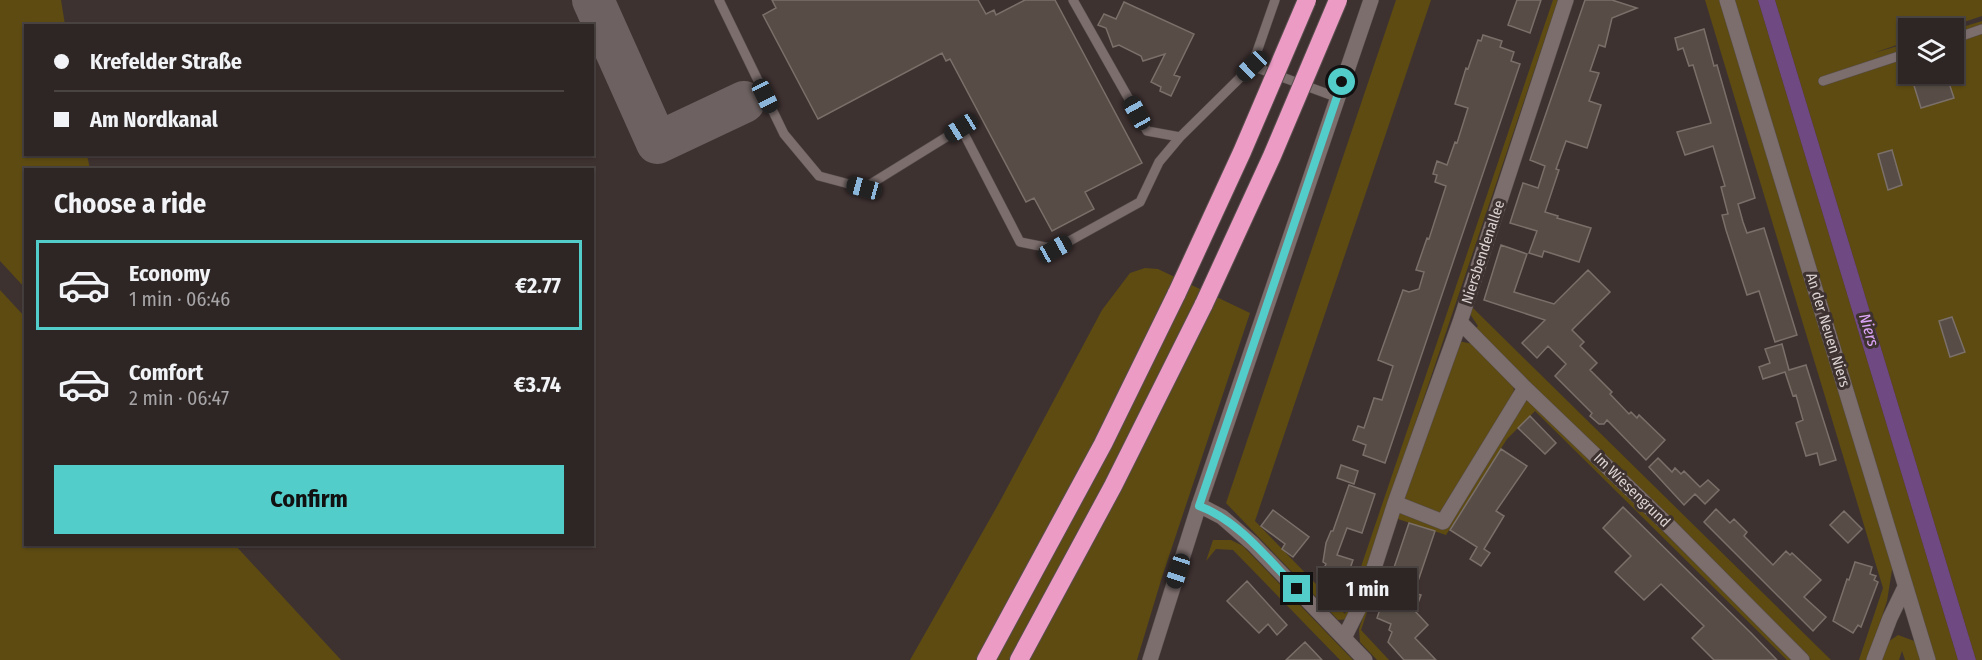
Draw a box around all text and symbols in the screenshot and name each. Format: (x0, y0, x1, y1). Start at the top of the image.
map controls (1898, 18, 1964, 84)
button: layers (1898, 18, 1964, 84)
car (1233, 47, 1271, 85)
text: Krefelder Straße (90, 48, 242, 75)
route start (1328, 68, 1355, 95)
car (749, 76, 781, 116)
car (1120, 93, 1154, 133)
text: Am Nordkanal (90, 106, 218, 133)
car (941, 111, 981, 145)
car (844, 175, 884, 201)
text: Choose a ride (54, 188, 206, 220)
street label: Niersbendenallee (1458, 198, 1508, 306)
car (1035, 232, 1075, 266)
icon: car (57, 258, 111, 312)
text: Economy (129, 260, 210, 287)
street label: An der Neuen Niers (1802, 271, 1854, 389)
text: €2.77 (515, 272, 561, 299)
text: 1 min · 06:46 (129, 287, 230, 311)
water label: Niers (1855, 311, 1883, 349)
icon: car (57, 357, 111, 411)
text: Comfort (129, 359, 203, 386)
text: €3.74 (514, 371, 561, 398)
text: 2 min · 06:47 (129, 386, 229, 410)
street label: Im Wiesengrund (1590, 449, 1674, 531)
button: Confirm (54, 465, 564, 534)
car (1164, 551, 1192, 591)
callout: 1 min (1318, 568, 1417, 610)
route end (1283, 575, 1310, 602)
text: 1 min (1346, 577, 1389, 601)

